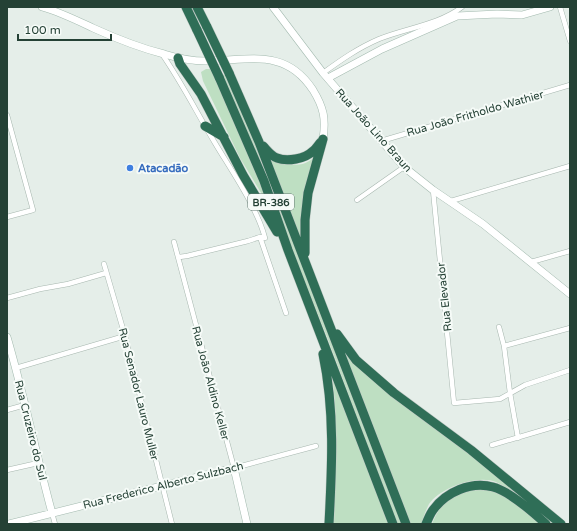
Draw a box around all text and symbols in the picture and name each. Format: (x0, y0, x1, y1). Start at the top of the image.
scale bar (18, 16, 111, 42)
text: 100 m (24, 23, 61, 37)
street label: Rua João Lino Braun (333, 86, 415, 175)
street label: Rua João Fritholdo Wathier (405, 87, 546, 139)
place label: Atacadão (138, 162, 189, 175)
marker: Atacadão (125, 163, 135, 173)
road number: BR-386 (248, 194, 294, 210)
street label: Rua Elevador (434, 261, 455, 332)
street label: Rua João Aldino Keller (189, 325, 232, 442)
street label: Rua Senador Lauro Muller (116, 327, 161, 462)
street label: Rua Cruzeiro do Sul (12, 379, 49, 482)
street label: Rua Frederico Alberto Sulzbach (82, 459, 245, 512)

